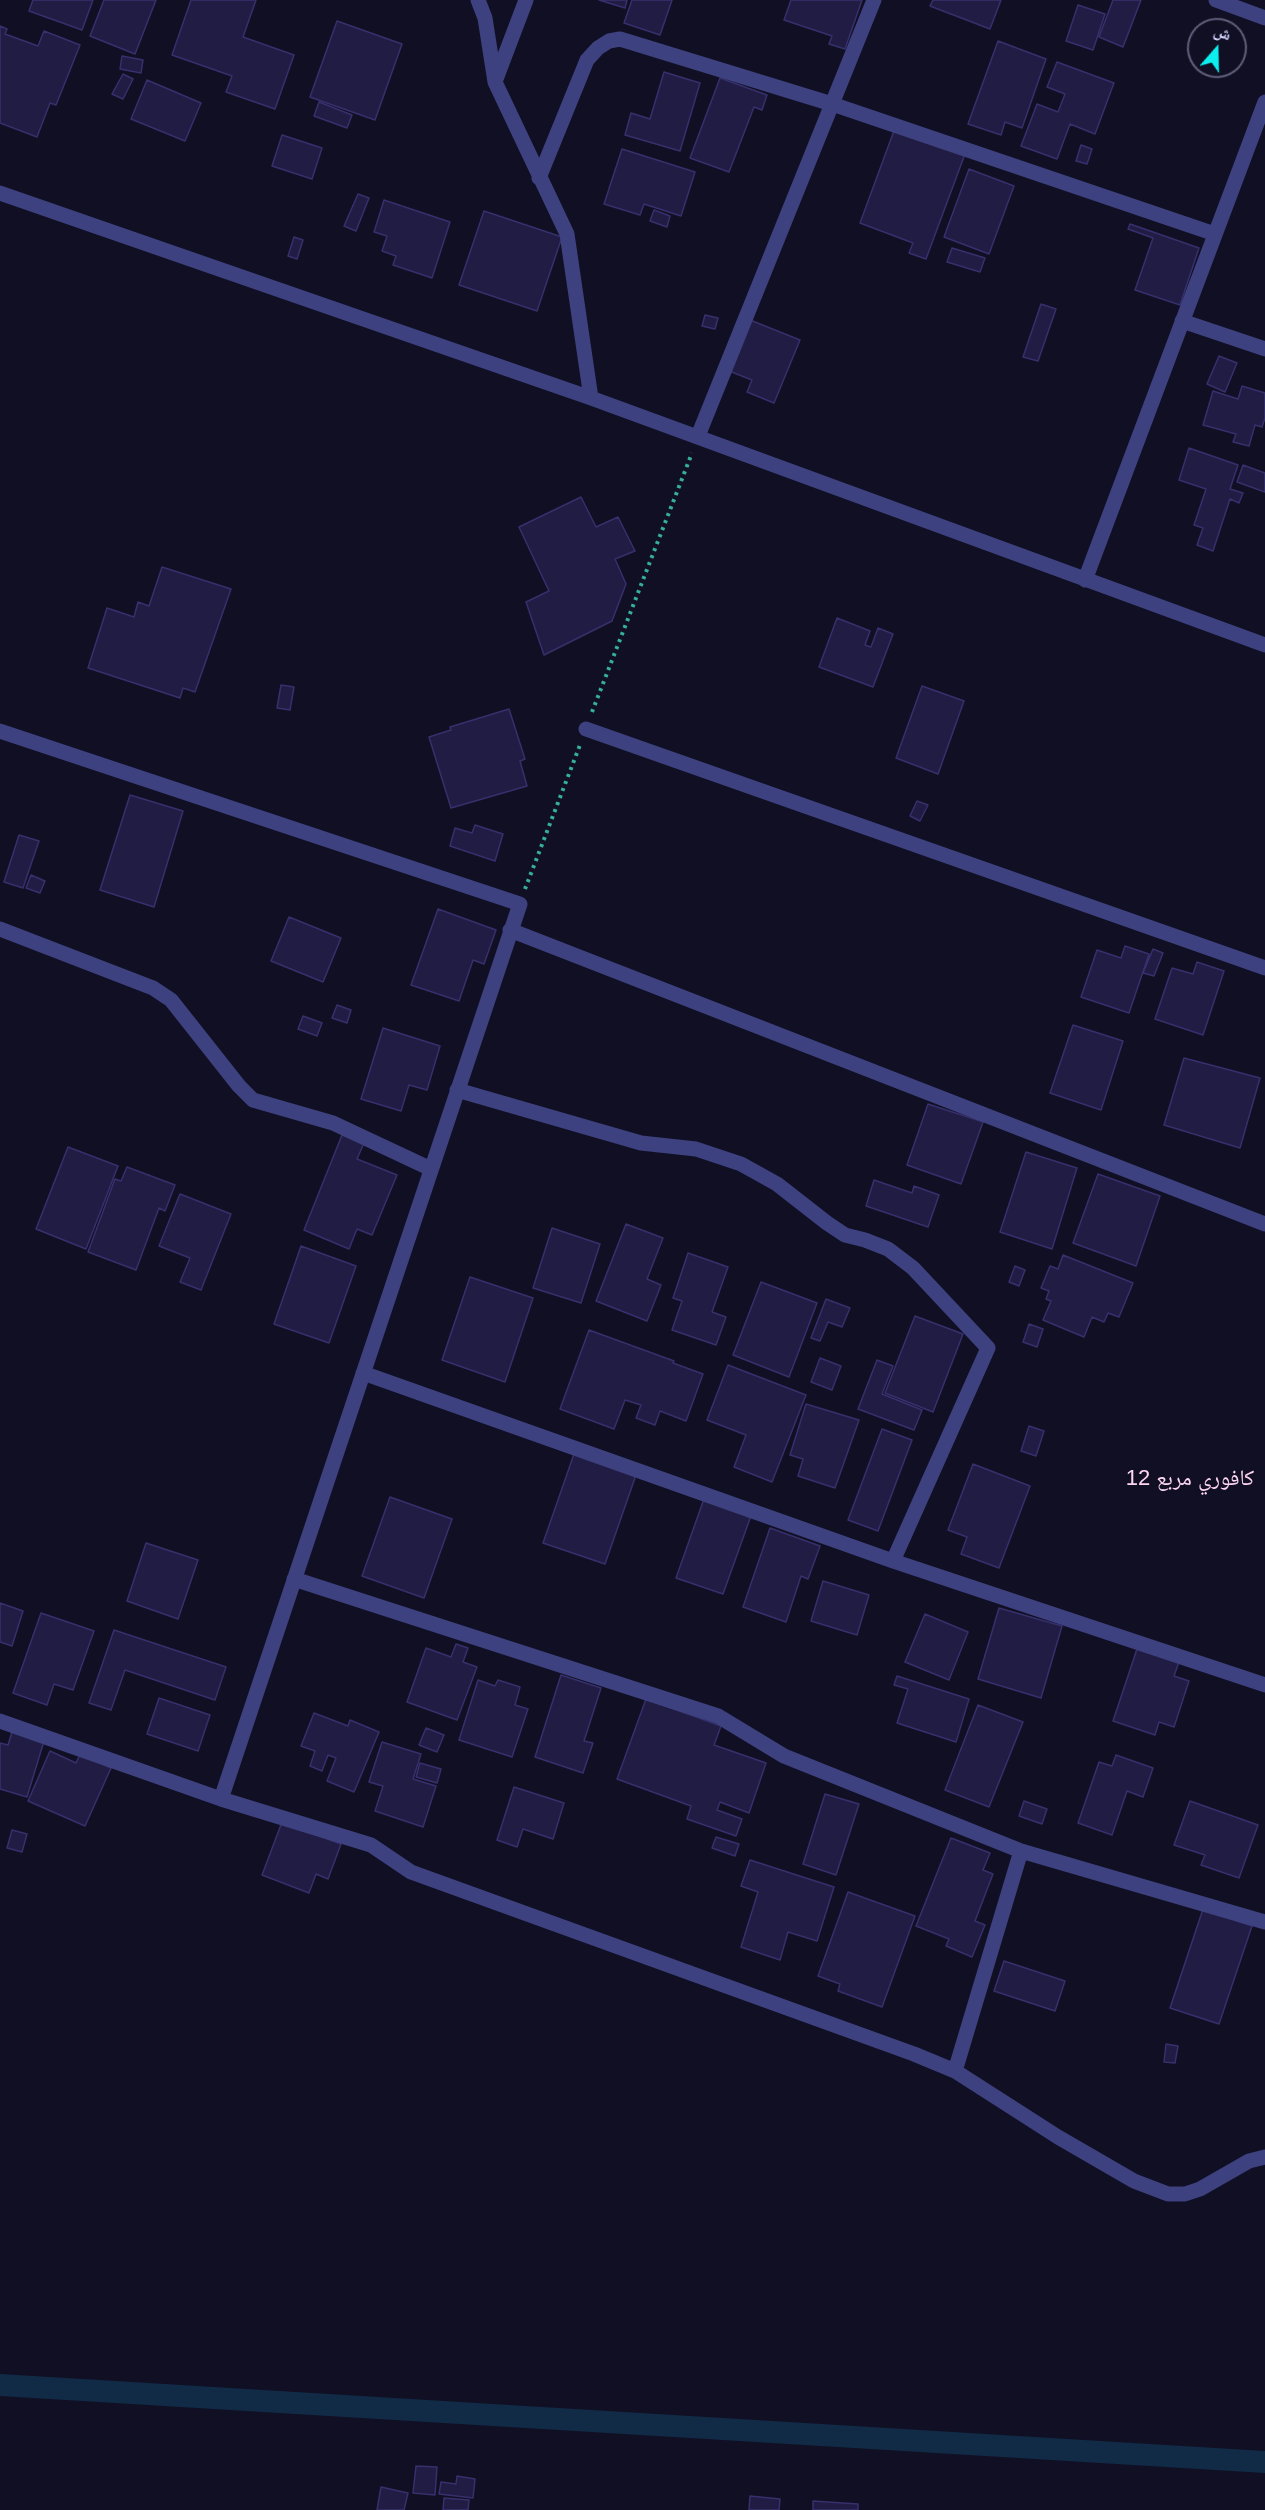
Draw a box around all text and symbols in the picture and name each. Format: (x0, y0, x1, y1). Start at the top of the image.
north arrow (1187, 18, 1247, 78)
text: ش (1212, 22, 1234, 43)
district label: كافوري مربع 12 (1126, 1466, 1254, 1492)

